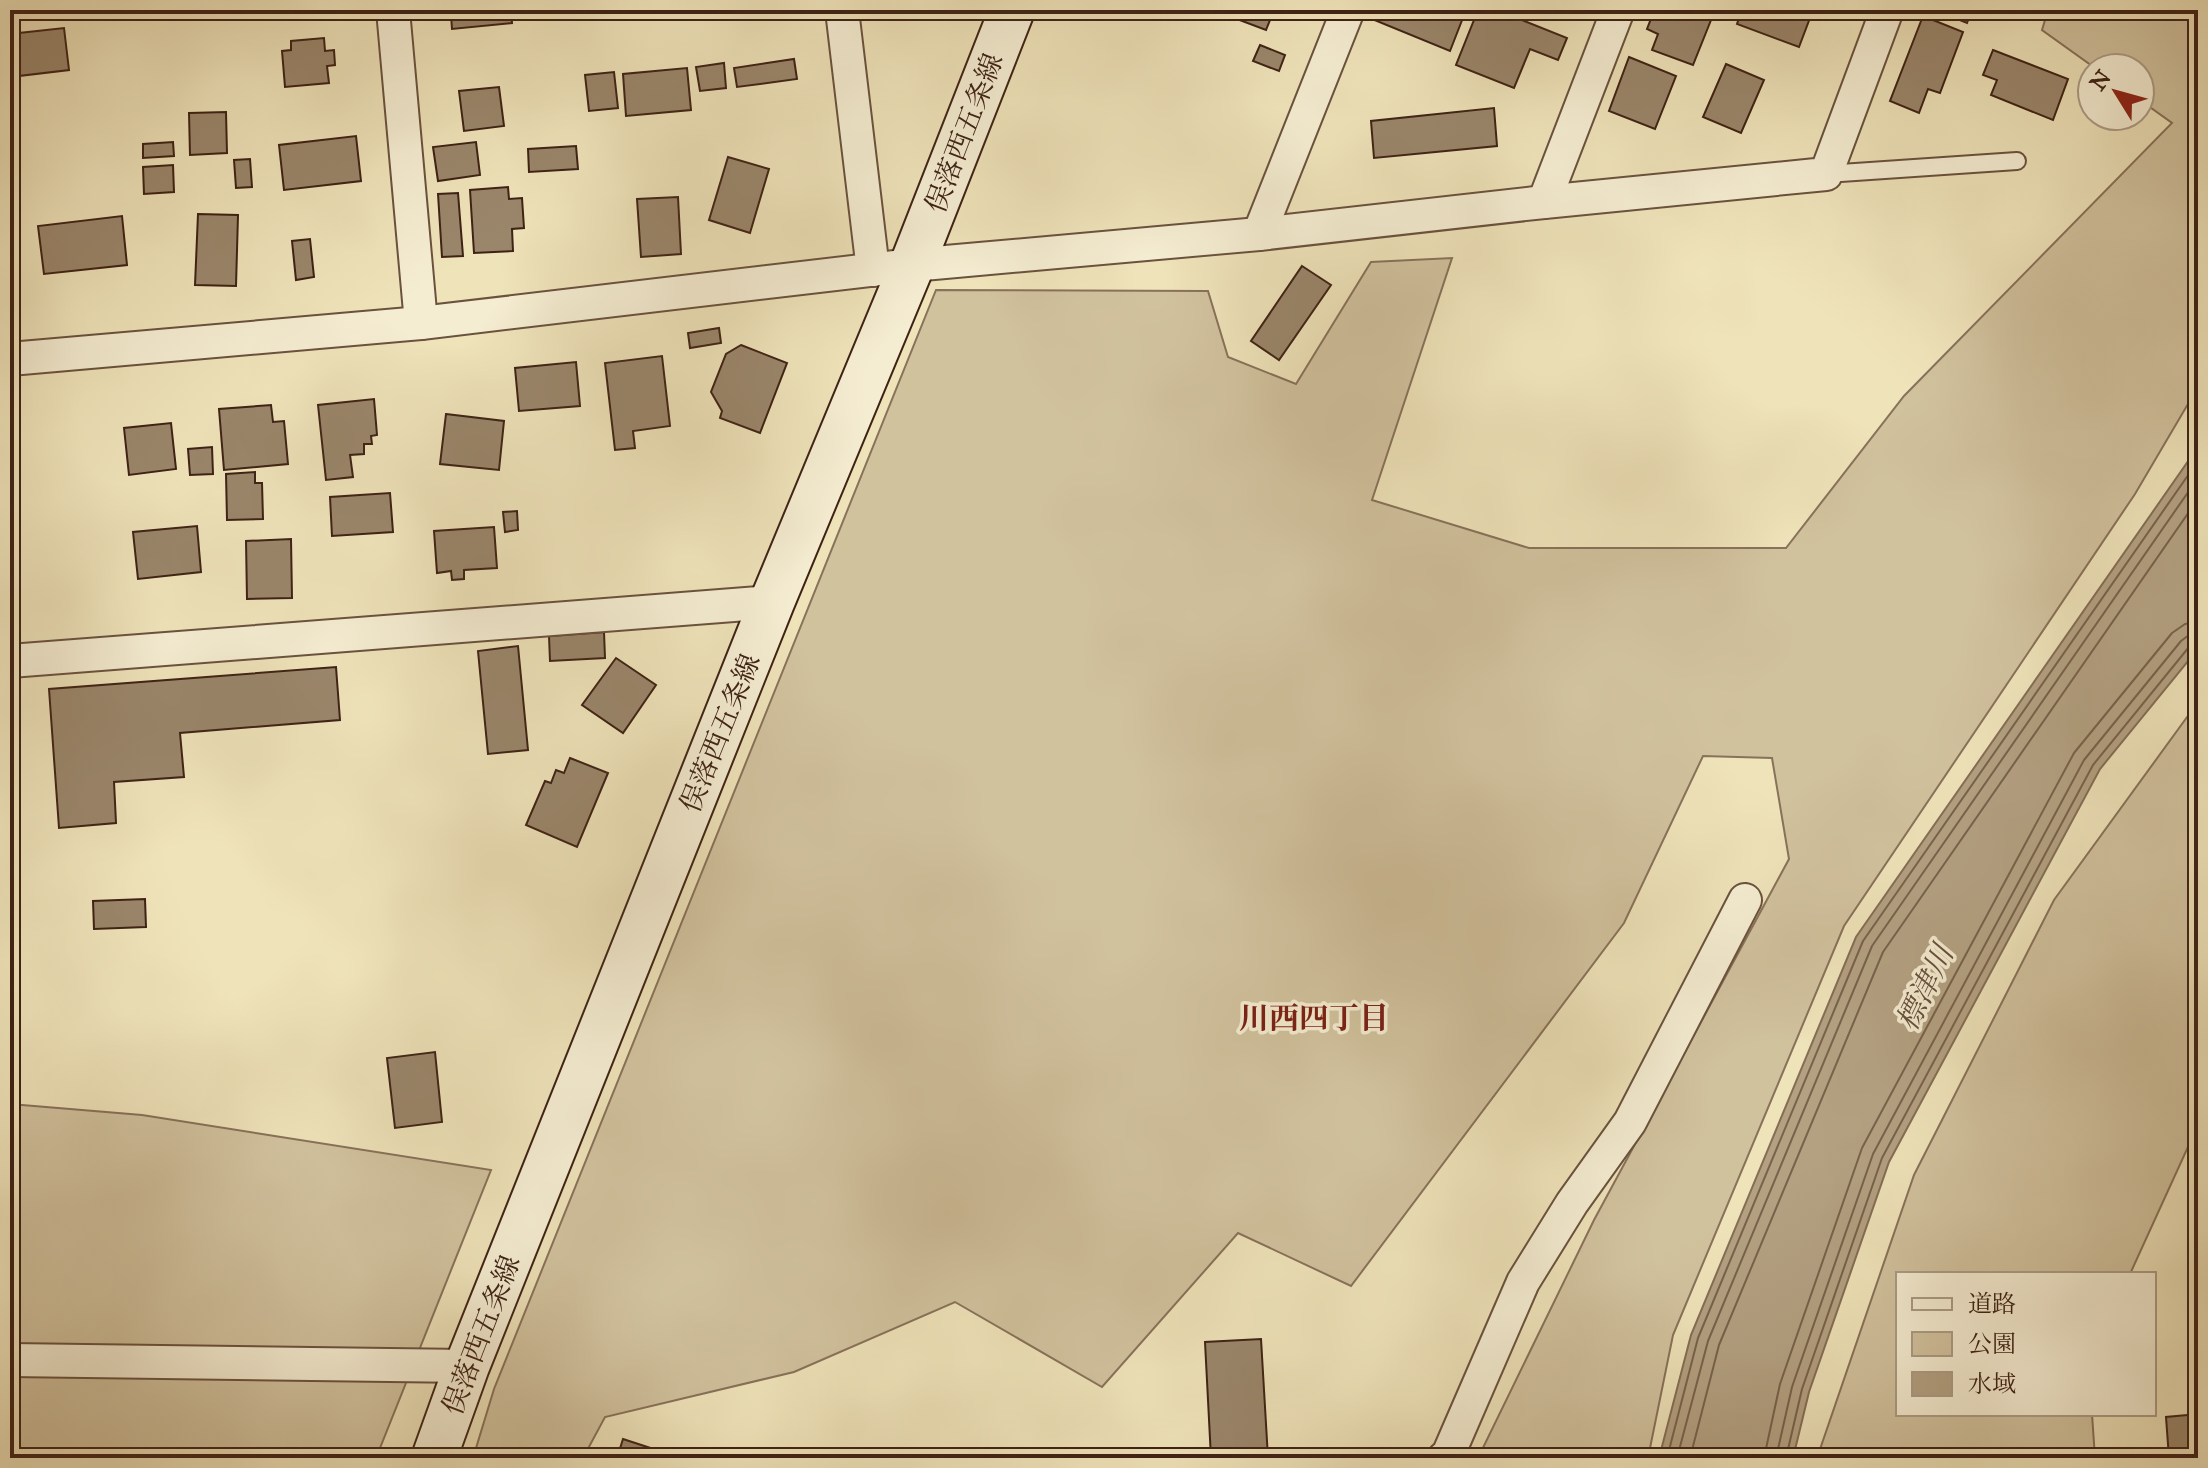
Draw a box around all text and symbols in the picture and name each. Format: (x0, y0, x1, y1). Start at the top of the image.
street label: 俣落西五条線 (918, 48, 1010, 218)
north arrow (2076, 52, 2156, 132)
text: N (2084, 64, 2117, 96)
street label: 俣落西五条線 (672, 649, 768, 817)
water label: 標津川 (1889, 937, 1962, 1036)
district label: 川西四丁目 (1239, 1000, 1389, 1036)
street label: 俣落西五条線 (435, 1250, 527, 1420)
legend (1896, 1272, 2156, 1416)
text: 道路 (1968, 1289, 2016, 1319)
text: 公園 (1968, 1329, 2016, 1359)
text: 水域 (1968, 1369, 2016, 1399)

